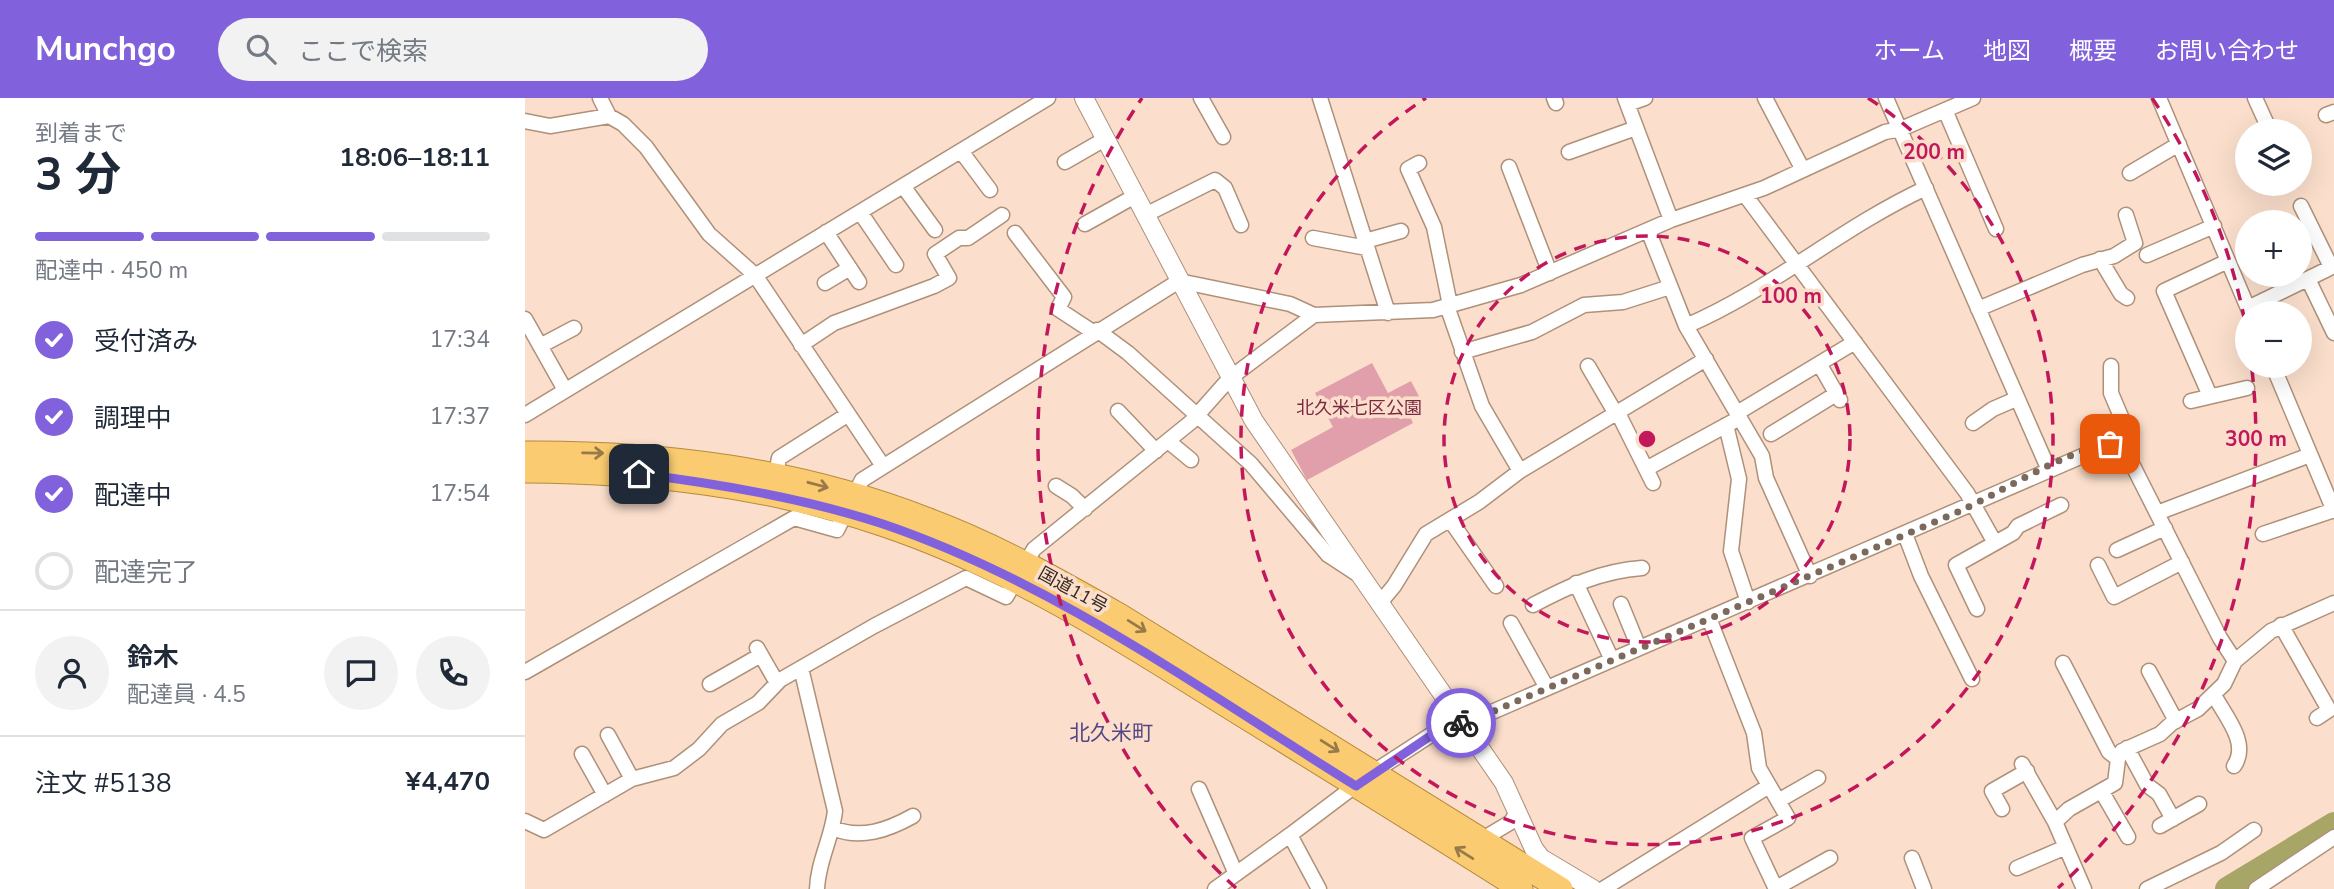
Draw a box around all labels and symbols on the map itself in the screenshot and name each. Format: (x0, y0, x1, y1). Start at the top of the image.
text: 200 m (1903, 138, 1965, 166)
text: 100 m (1760, 282, 1822, 310)
park label: 北久米七区公園 (1296, 396, 1422, 420)
pin (2080, 414, 2140, 474)
text: 300 m (2225, 425, 2287, 453)
centre of rings (1635, 427, 1659, 451)
pin (609, 444, 669, 504)
one-way arrow (581, 446, 604, 459)
one-way arrow (806, 479, 829, 492)
street label: 国道11号 (1034, 561, 1112, 619)
one-way arrow (1126, 619, 1146, 633)
courier (1426, 688, 1496, 758)
district label: 北久米町 (1069, 719, 1153, 747)
one-way arrow (1319, 740, 1339, 754)
one-way arrow (1454, 845, 1474, 859)

